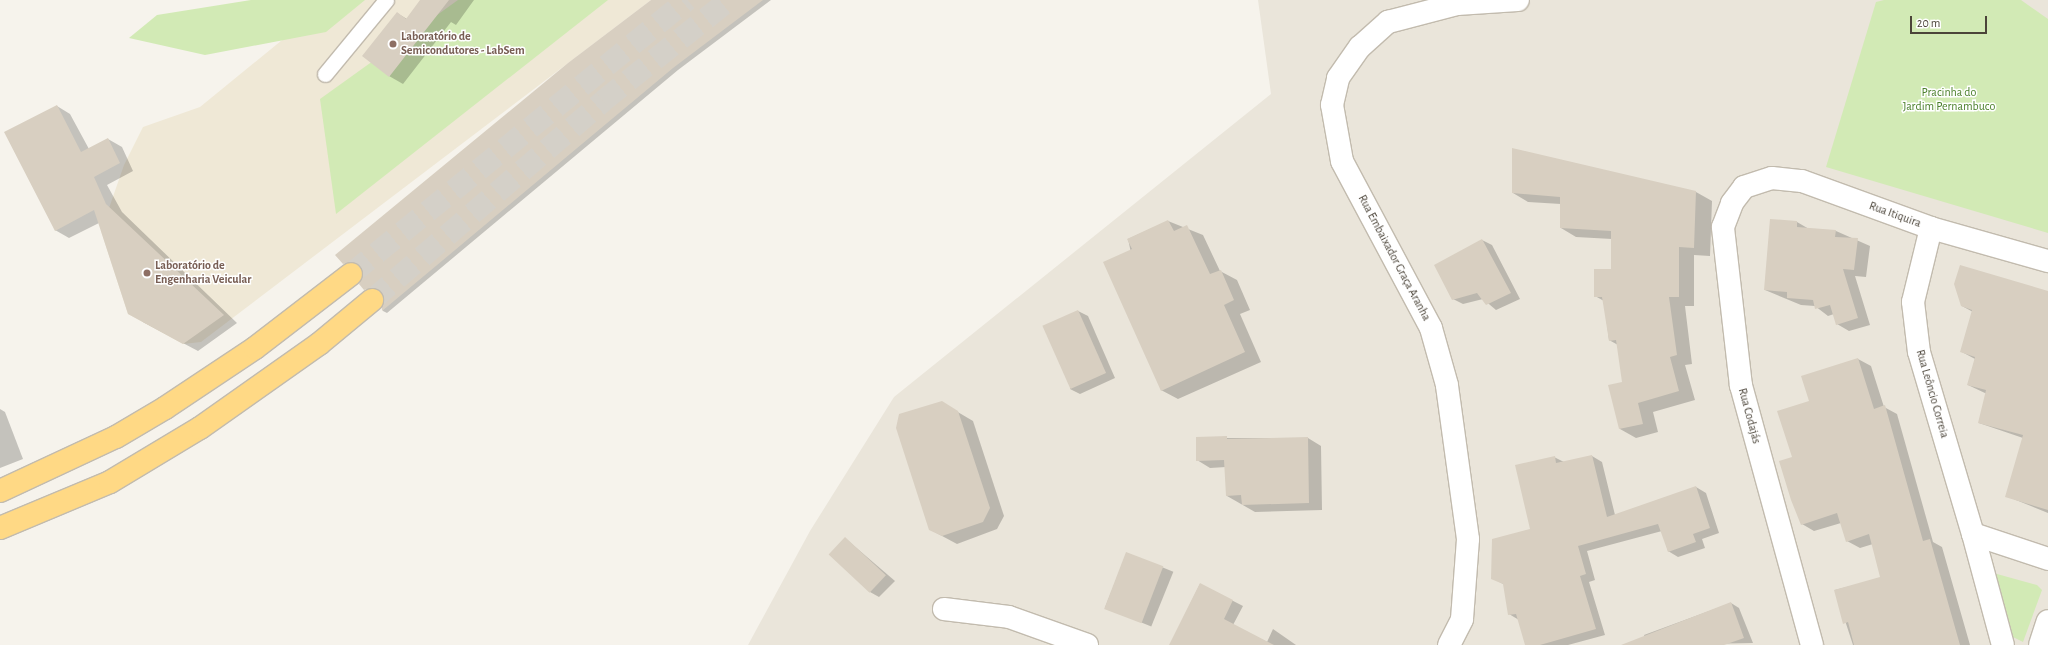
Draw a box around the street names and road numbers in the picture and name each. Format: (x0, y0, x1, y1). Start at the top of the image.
street label: Rua Embaixador Graça Aranha (1355, 193, 1433, 323)
street label: Rua Itiquira (1867, 199, 1923, 231)
street label: Rua Leôncio Correia (1912, 348, 1952, 440)
street label: Rua Codajás (1735, 387, 1763, 445)

